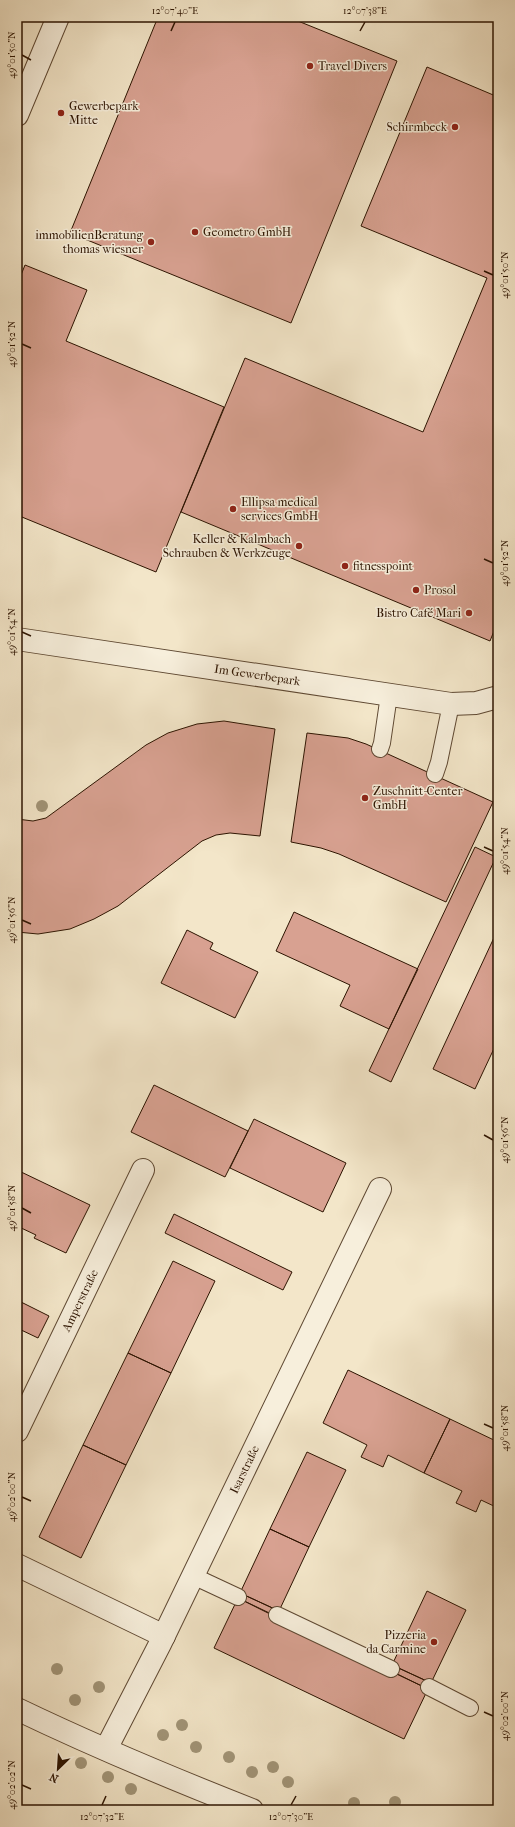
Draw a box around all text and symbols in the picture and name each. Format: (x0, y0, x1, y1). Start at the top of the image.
text: 12°07'40"E (152, 5, 198, 17)
text: 12°07'38"E (343, 5, 387, 17)
text: 49°01'50"N (6, 31, 18, 79)
place label: Travel Divers (318, 59, 388, 73)
marker: Travel Divers (305, 61, 315, 71)
place label: Gewerbepark Mitte (69, 99, 139, 127)
marker: Gewerbepark Mitte (56, 108, 66, 118)
place label: Schirmbeck (387, 120, 448, 134)
marker: Schirmbeck (450, 122, 460, 132)
place label: Geometro GmbH (203, 225, 292, 239)
marker: Geometro GmbH (190, 227, 200, 237)
place label: immobilienBeratung thomas wiesner (35, 228, 144, 256)
marker: immobilienBeratung thomas wiesner (146, 237, 156, 247)
text: 49°01'50"N (499, 251, 511, 299)
text: 49°01'52"N (6, 320, 18, 367)
place label: Ellipsa medical services GmbH (241, 495, 319, 523)
marker: Ellipsa medical services GmbH (228, 504, 238, 514)
place label: Keller & Kalmbach Schrauben & Werkzeuge (163, 532, 291, 560)
text: 49°01'52"N (499, 539, 511, 586)
marker: Keller & Kalmbach Schrauben & Werkzeuge (294, 541, 304, 551)
place label: fitnesspoint (353, 559, 414, 573)
marker: fitnesspoint (340, 561, 350, 571)
place label: Prosol (424, 583, 457, 597)
marker: Prosol (411, 585, 421, 595)
place label: Bistro Café Mari (376, 606, 461, 620)
text: 49°01'54"N (6, 608, 18, 656)
marker: Bistro Café Mari (464, 608, 474, 618)
street label: Im Gewerbepark (213, 662, 302, 688)
place label: Zuschnitt-Center GmbH (373, 784, 464, 812)
marker: Zuschnitt-Center GmbH (360, 793, 370, 803)
text: 49°01'54"N (499, 827, 511, 875)
text: 49°01'56"N (6, 896, 18, 944)
text: 49°01'56"N (499, 1116, 511, 1164)
text: 49°01'58"N (6, 1184, 18, 1231)
street label: Amperstraße (59, 1267, 101, 1335)
text: 49°01'58"N (499, 1404, 511, 1451)
street label: Isarstraße (227, 1443, 262, 1496)
text: 49°02'00"N (6, 1472, 18, 1522)
place label: Pizzeria da Carmine (366, 1628, 426, 1656)
marker: Pizzeria da Carmine (429, 1637, 439, 1647)
text: 49°02'00"N (499, 1691, 511, 1741)
north arrow (38, 1749, 78, 1789)
text: 49°02'02"N (6, 1760, 18, 1810)
text: N (47, 1770, 61, 1785)
text: 12°07'32"E (80, 1811, 124, 1823)
text: 12°07'30"E (269, 1811, 313, 1823)

